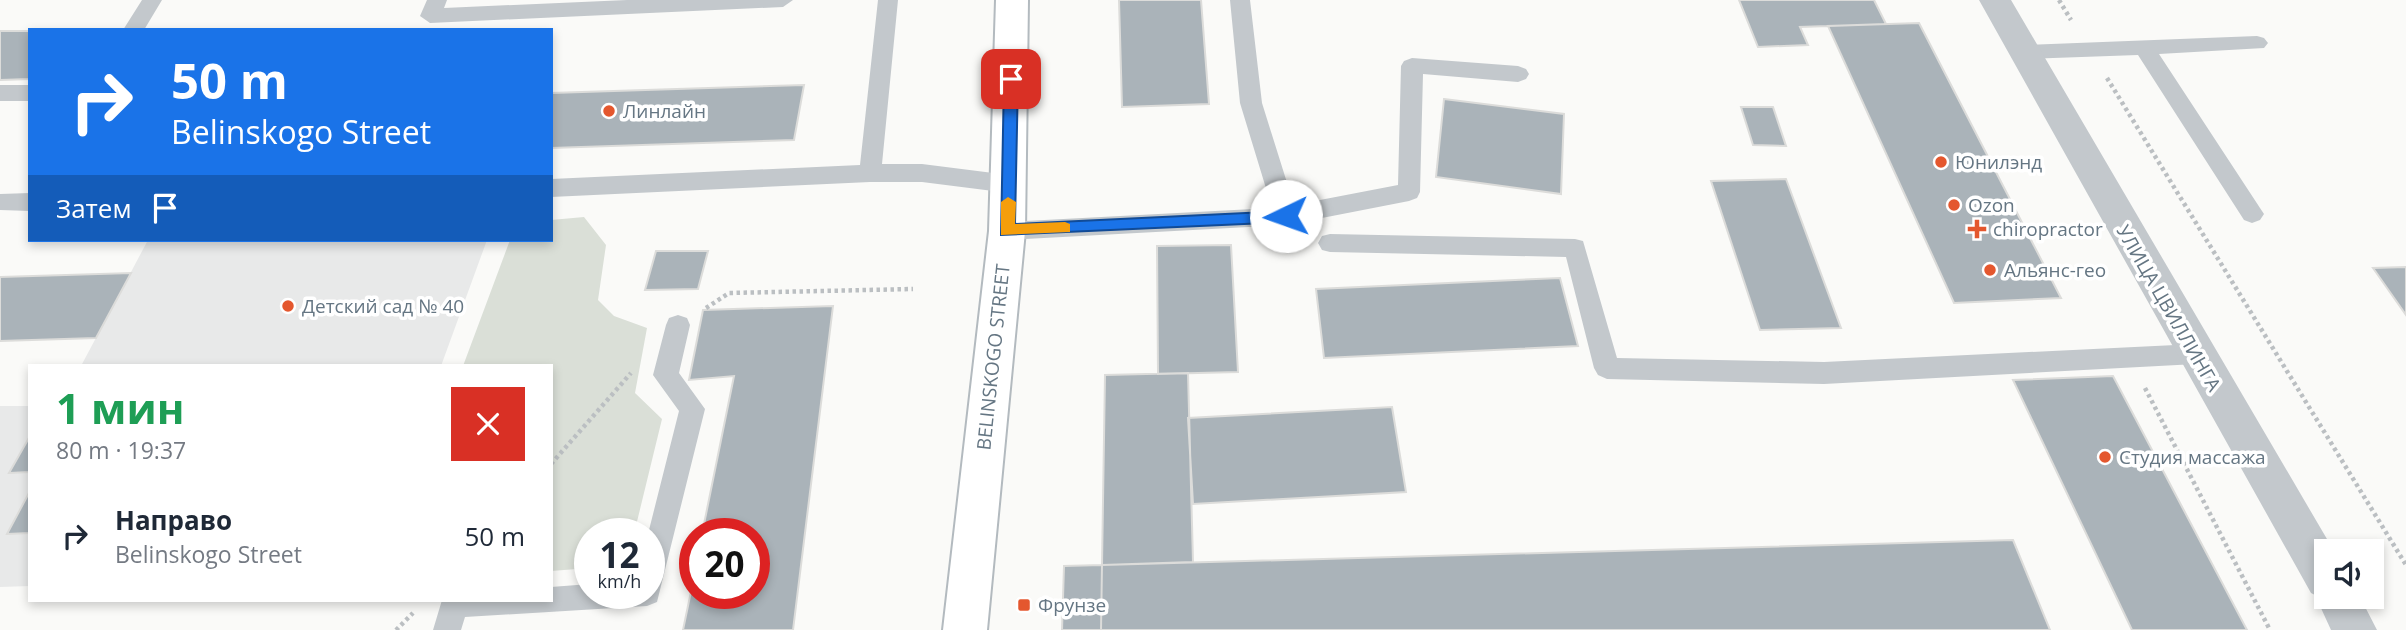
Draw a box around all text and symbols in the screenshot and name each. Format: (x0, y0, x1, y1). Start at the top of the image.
text: 50 m (171, 47, 288, 113)
pin (981, 49, 1041, 109)
icon: right (56, 56, 147, 147)
icon: arrive (992, 60, 1030, 98)
place label: Линлайн (623, 98, 706, 124)
marker: Линлайн (601, 103, 617, 119)
text: Belinskogo Street (171, 110, 431, 153)
place label: Юнилэнд (1955, 149, 2042, 175)
marker: Юнилэнд (1933, 154, 1949, 170)
position arrow (1249, 179, 1323, 253)
icon: arrive (146, 189, 184, 227)
text: Затем (56, 190, 132, 226)
place label: Ozon (1968, 192, 2015, 218)
marker: Ozon (1946, 197, 1962, 213)
place label: chiropractor (1993, 216, 2103, 242)
marker: chiropractor (1967, 219, 1987, 239)
street label: УЛИЦА ЦВИЛЛИНГА (2111, 220, 2227, 396)
place label: Альянс-гео (2004, 257, 2106, 283)
street label: BELINSKOGO STREET (970, 262, 1016, 451)
marker: Альянс-гео (1982, 262, 1998, 278)
place label: Детский сад № 40 (302, 293, 464, 319)
marker: Детский сад № 40 (280, 298, 296, 314)
text: 1 мин (56, 379, 184, 436)
button: close (451, 387, 525, 461)
text: 80 m · 19:37 (56, 434, 186, 466)
place label: Студия массажа (2119, 444, 2266, 470)
marker: Студия массажа (2097, 449, 2113, 465)
text: Направо (115, 502, 232, 538)
icon: right (56, 517, 94, 555)
text: 50 m (464, 518, 525, 554)
speed limit sign: 20 (679, 518, 770, 609)
text: 12 (599, 531, 640, 578)
text: Belinskogo Street (115, 538, 302, 570)
map controls (2314, 539, 2384, 609)
button: sound (2314, 539, 2384, 609)
text: km/h (598, 569, 641, 593)
place label: Фрунзе (1038, 592, 1106, 618)
marker: Фрунзе (1016, 597, 1032, 613)

